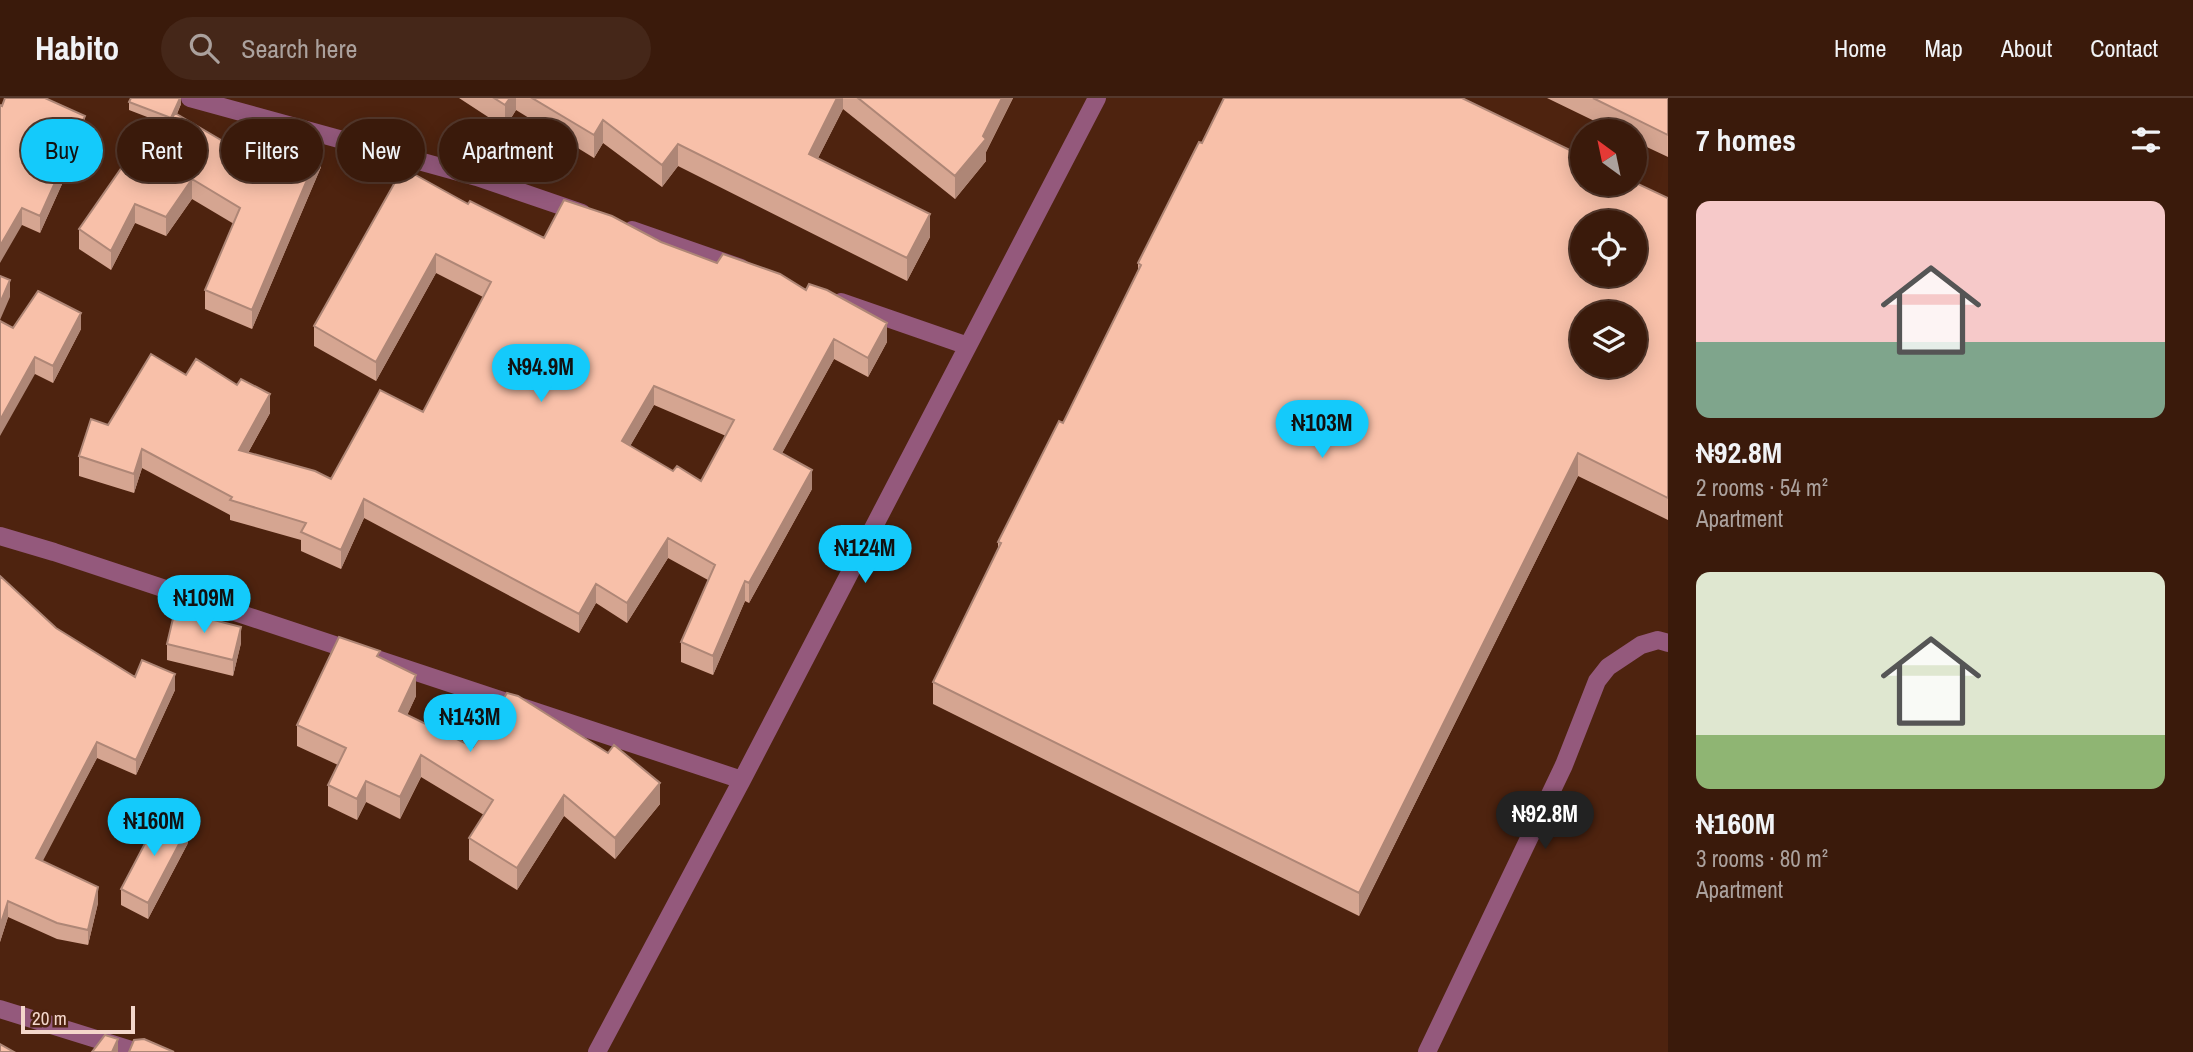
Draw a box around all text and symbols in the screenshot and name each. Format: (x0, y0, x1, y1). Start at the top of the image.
search box (161, 17, 651, 80)
text: Habito (35, 26, 119, 70)
icon: search (185, 29, 223, 67)
text: Search here (241, 31, 357, 66)
text: Home (1834, 32, 1886, 64)
text: Map (1924, 32, 1963, 64)
text: About (2001, 32, 2052, 64)
text: Contact (2090, 32, 2158, 64)
chip: Buy (21, 119, 103, 182)
chip: Rent (117, 119, 207, 182)
chip: Filters (221, 119, 323, 182)
chip: New (337, 119, 425, 182)
chip: Apartment (439, 119, 577, 182)
north arrow (1570, 119, 1647, 196)
map controls (1570, 119, 1647, 378)
text: 7 homes (1696, 120, 1796, 160)
icon: filters (2127, 121, 2165, 159)
button: locate (1570, 210, 1647, 287)
icon: home (1868, 247, 1994, 373)
button: layers (1570, 301, 1647, 378)
pin: ₦94.9M (484, 344, 598, 404)
text: ₦94.9M (508, 351, 574, 382)
pin: ₦103M (1273, 400, 1371, 460)
text: ₦103M (1292, 407, 1352, 438)
text: ₦92.8M (1696, 432, 1782, 472)
text: 2 rooms · 54 m² (1696, 472, 1828, 503)
text: Apartment (1696, 503, 1783, 534)
pin: ₦124M (816, 526, 914, 585)
text: ₦124M (835, 532, 895, 563)
pin: ₦109M (155, 575, 253, 635)
text: ₦109M (174, 582, 234, 613)
icon: home (1868, 618, 1994, 744)
pin: ₦143M (421, 694, 519, 754)
text: ₦143M (440, 701, 500, 732)
pin: ₦92.8M (1488, 792, 1602, 851)
pin: ₦160M (105, 798, 203, 858)
text: ₦92.8M (1512, 798, 1578, 829)
text: ₦160M (1696, 803, 1775, 843)
text: ₦160M (124, 805, 184, 836)
text: 3 rooms · 80 m² (1696, 843, 1828, 874)
text: Apartment (1696, 874, 1783, 905)
scale bar (21, 1003, 135, 1035)
text: 20 m (32, 1005, 67, 1031)

